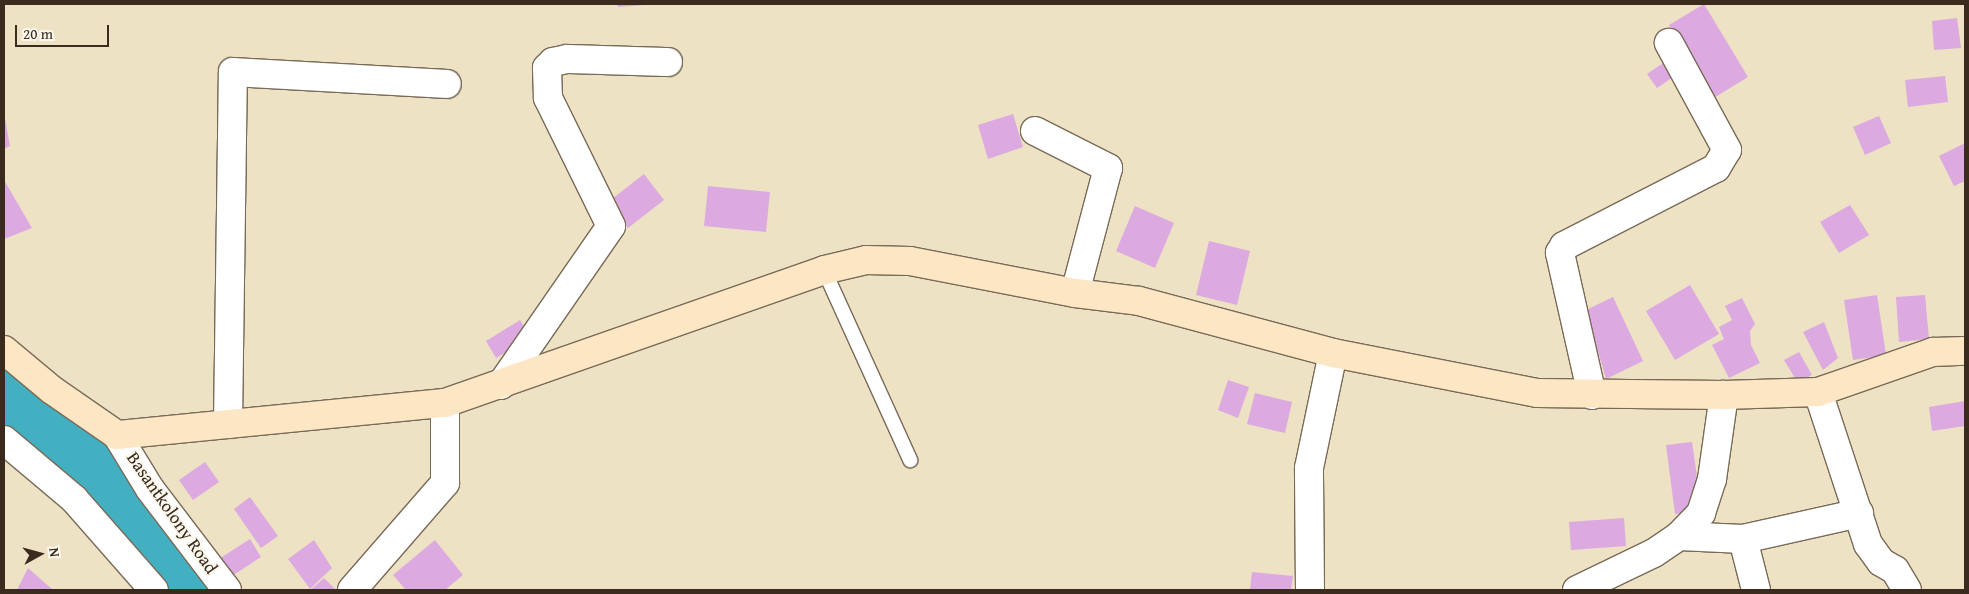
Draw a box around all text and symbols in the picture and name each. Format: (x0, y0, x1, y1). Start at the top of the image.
scale bar (18, 15, 111, 47)
text: 20 m (23, 23, 53, 44)
street label: Basantkolony Road (122, 448, 222, 578)
north arrow (15, 529, 65, 579)
text: N (44, 546, 65, 558)

